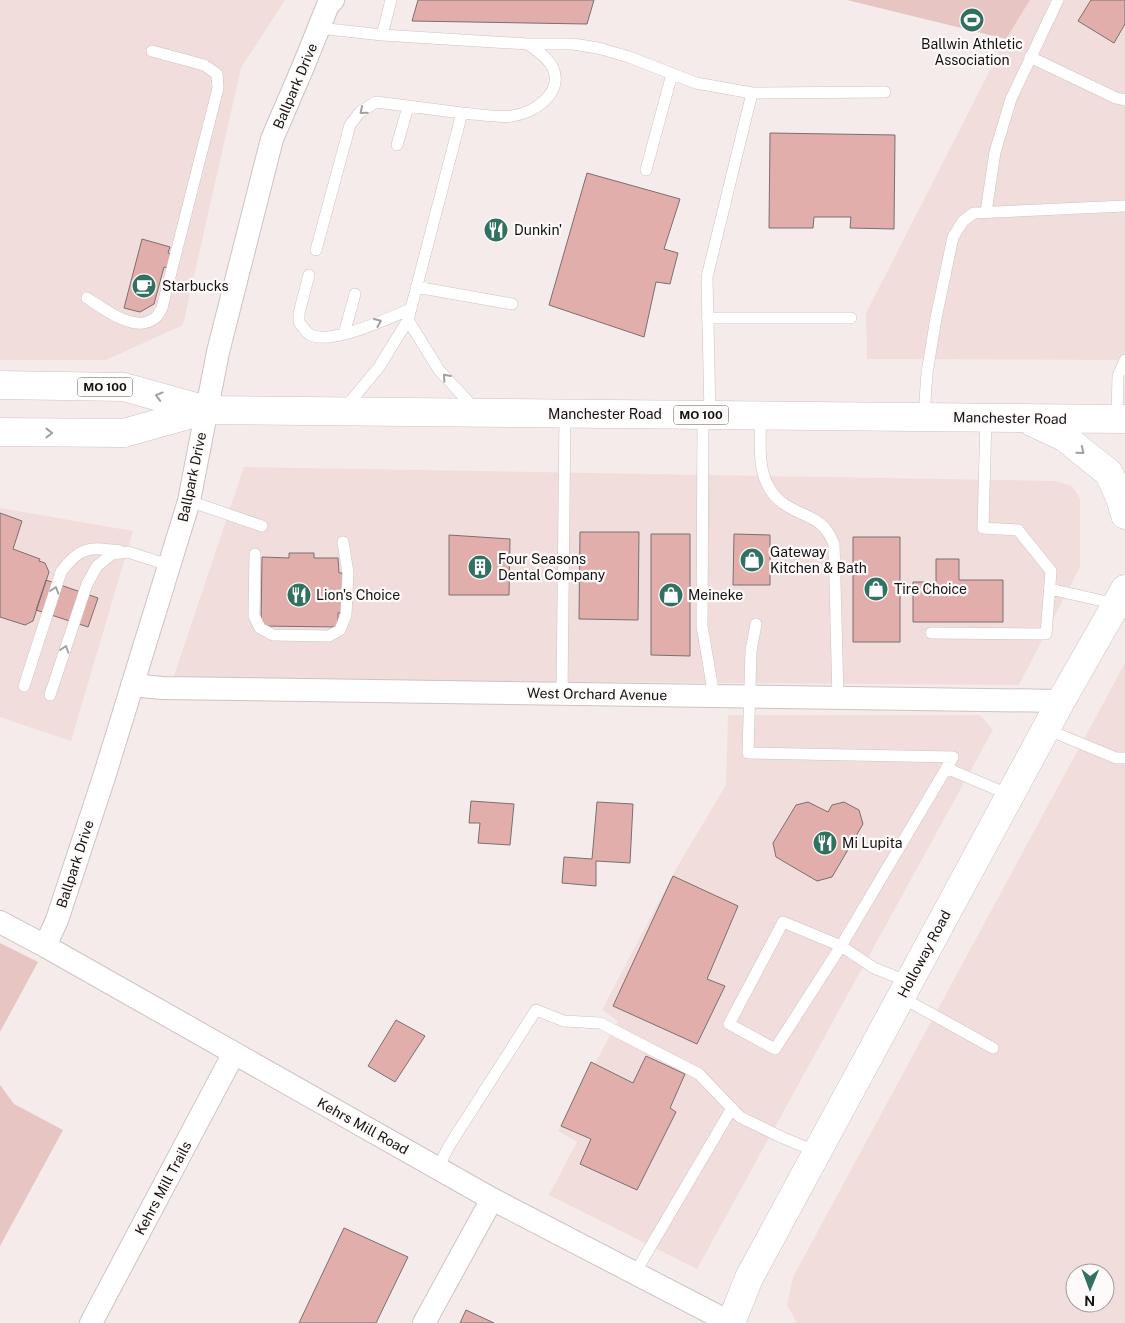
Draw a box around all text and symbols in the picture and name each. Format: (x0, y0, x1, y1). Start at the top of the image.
sports icon: Ballwin Athletic Association (959, 7, 985, 33)
place label: Ballwin Athletic Association (921, 36, 1023, 68)
street label: Ballpark Drive (270, 41, 320, 131)
one-way arrow (359, 106, 368, 115)
restaurant icon: Dunkin' (483, 217, 509, 243)
place label: Dunkin' (514, 222, 562, 238)
cafe icon: Starbucks (131, 273, 157, 299)
place label: Starbucks (162, 278, 228, 294)
one-way arrow (373, 318, 381, 328)
one-way arrow (443, 374, 452, 383)
road number: MO 100 (78, 378, 132, 397)
one-way arrow (155, 392, 164, 402)
street label: Manchester Road (548, 406, 662, 422)
road number: MO 100 (674, 406, 728, 424)
street label: Manchester Road (953, 409, 1067, 427)
one-way arrow (45, 427, 53, 438)
street label: Ballpark Drive (175, 430, 209, 523)
one-way arrow (1076, 445, 1085, 454)
place label: Gateway Kitchen & Bath (770, 544, 867, 576)
shop icon: Gateway Kitchen & Bath (739, 547, 765, 573)
place label: Four Seasons Dental Company (498, 551, 606, 583)
building icon: Four Seasons Dental Company (467, 554, 493, 580)
shop icon: Tire Choice (863, 576, 889, 602)
place label: Tire Choice (894, 581, 967, 597)
restaurant icon: Lion's Choice (286, 582, 312, 608)
shop icon: Meineke (658, 582, 684, 608)
one-way arrow (50, 586, 60, 595)
place label: Lion's Choice (316, 587, 400, 603)
place label: Meineke (688, 587, 743, 603)
one-way arrow (59, 645, 69, 654)
street label: West Orchard Avenue (527, 685, 667, 703)
street label: Ballpark Drive (53, 818, 97, 910)
restaurant icon: Mi Lupita (812, 830, 838, 856)
place label: Mi Lupita (842, 835, 903, 851)
street label: Holloway Road (894, 908, 954, 1000)
street label: Kehrs Mill Road (315, 1094, 411, 1158)
street label: Kehrs Mill Trails (131, 1138, 195, 1238)
north arrow (1065, 1263, 1115, 1313)
text: N (1084, 1293, 1095, 1309)

